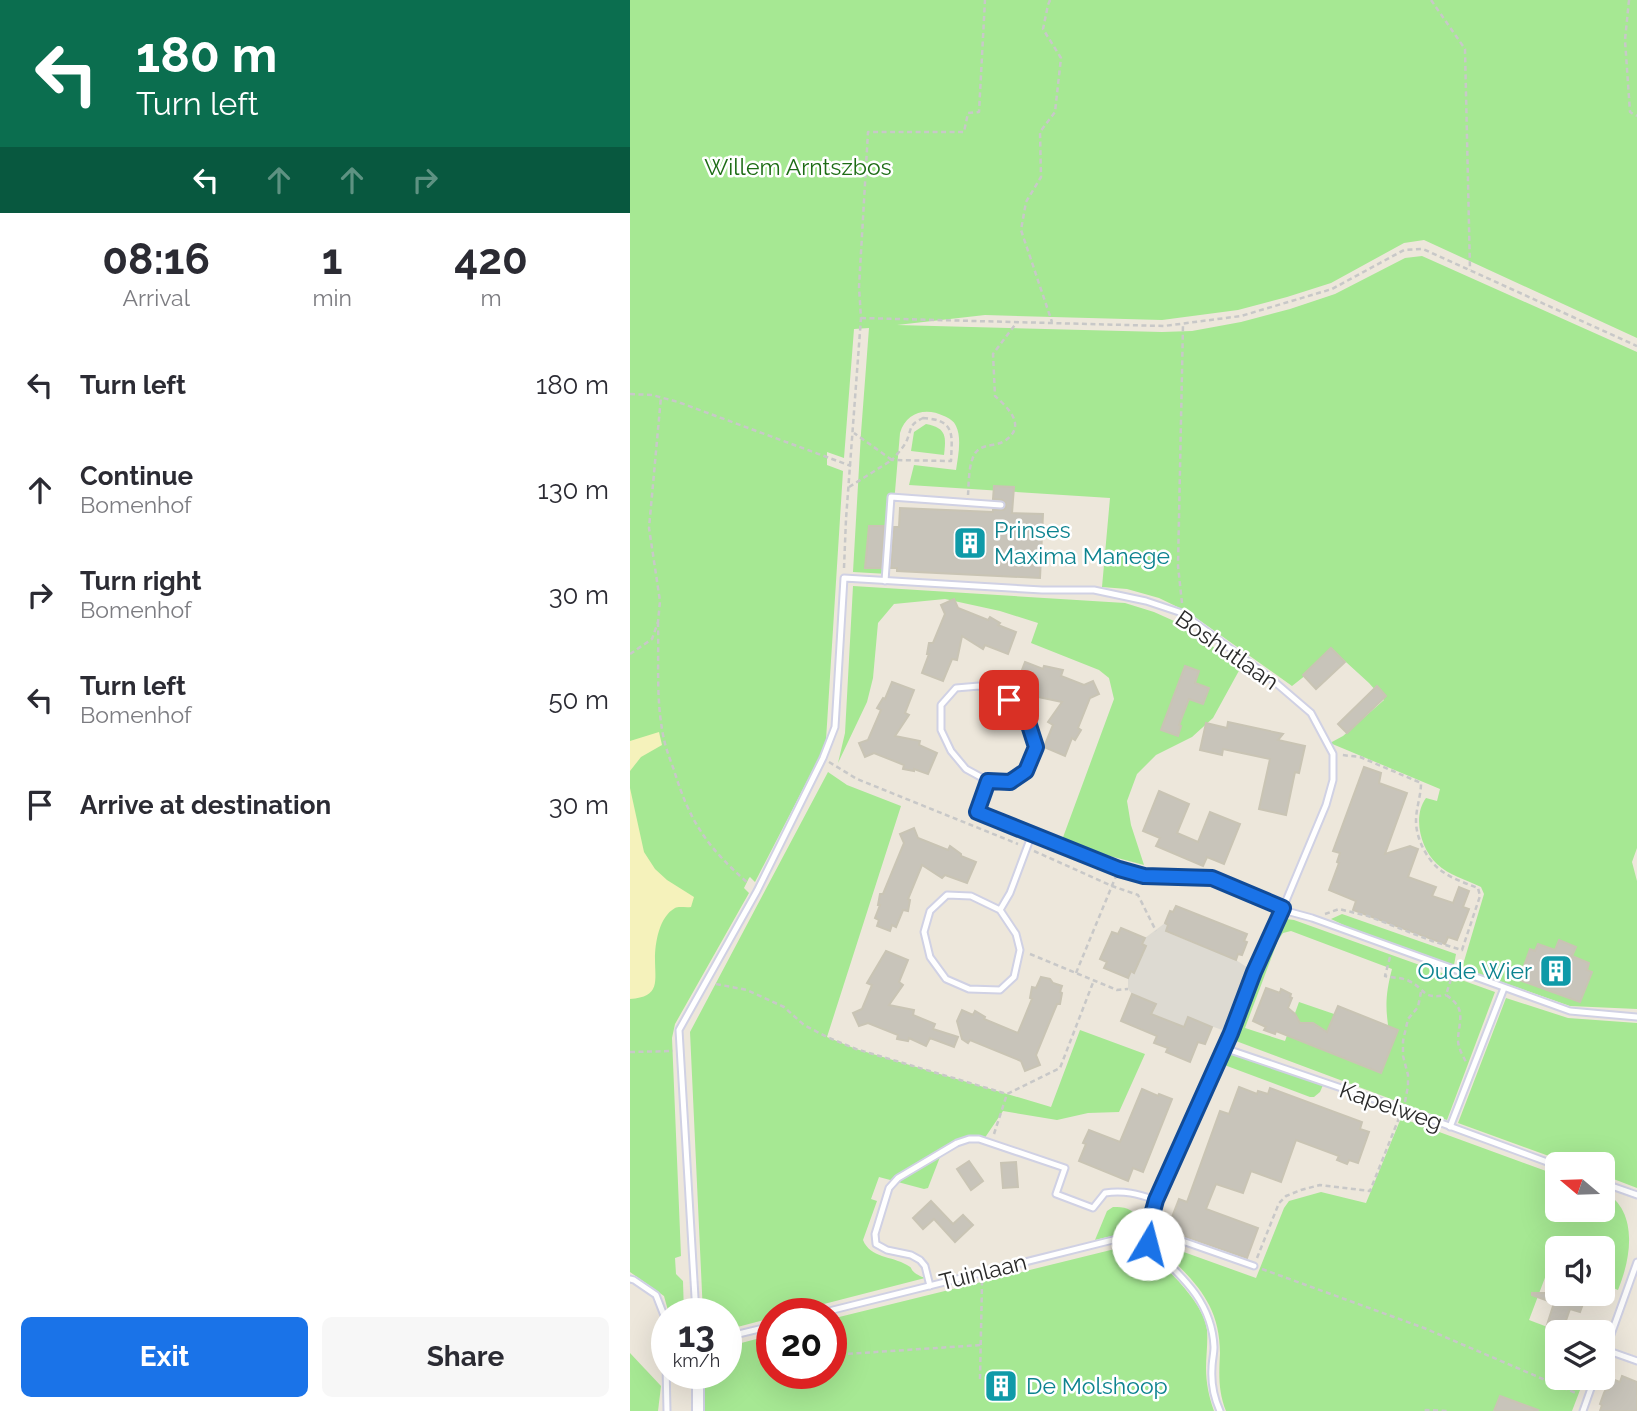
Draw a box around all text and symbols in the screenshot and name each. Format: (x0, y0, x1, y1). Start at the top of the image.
text: 180 m (136, 26, 277, 83)
icon: left (21, 28, 112, 119)
text: Turn left (136, 85, 258, 122)
park label: Willem Arntszbos (704, 153, 892, 180)
icon: left (187, 161, 225, 199)
icon: ahead (260, 161, 298, 199)
icon: ahead (333, 161, 371, 199)
icon: right (406, 161, 444, 199)
text: 08:16 (102, 235, 210, 284)
text: 1 (322, 235, 343, 284)
text: 420 (454, 235, 528, 284)
text: Arrival (122, 284, 190, 311)
text: min (312, 284, 352, 311)
text: m (480, 284, 502, 311)
icon: left (21, 366, 59, 404)
text: Turn left (80, 370, 186, 400)
text: 180 m (536, 370, 609, 400)
text: Continue (80, 461, 193, 491)
icon: ahead (21, 471, 59, 509)
text: 130 m (538, 475, 609, 505)
text: Bomenhof (80, 491, 192, 518)
place label: Prinses Maxima Manege (994, 516, 1170, 569)
building icon: Prinses Maxima Manege (951, 524, 989, 562)
text: Turn right (80, 566, 201, 596)
icon: right (21, 576, 59, 614)
text: 30 m (549, 580, 609, 610)
text: Bomenhof (80, 596, 192, 623)
street label: Boshutlaan (1171, 604, 1284, 695)
pin (979, 670, 1039, 730)
text: Turn left (80, 671, 186, 701)
icon: left (21, 681, 59, 719)
icon: arrive (990, 681, 1028, 719)
text: 50 m (548, 685, 609, 715)
text: Bomenhof (80, 701, 192, 728)
icon: arrive (21, 786, 59, 824)
text: Arrive at destination (80, 790, 331, 820)
text: 30 m (549, 790, 609, 820)
building icon: Oude Wier (1537, 952, 1575, 990)
place label: Oude Wier (1418, 957, 1532, 984)
street label: Kapelweg (1336, 1075, 1446, 1136)
north arrow (1545, 1152, 1615, 1222)
map controls (1545, 1152, 1615, 1390)
position arrow (1111, 1207, 1185, 1281)
button: sound (1545, 1236, 1615, 1306)
street label: Tuinlaan (936, 1248, 1029, 1295)
speed limit sign: 20 (756, 1298, 847, 1389)
text: 13 (678, 1314, 715, 1355)
button: Exit (21, 1317, 308, 1397)
button: Share (322, 1317, 609, 1397)
button: layers (1545, 1320, 1615, 1390)
text: km/h (673, 1350, 720, 1371)
building icon: De Molshoop (982, 1367, 1020, 1405)
place label: De Molshoop (1026, 1372, 1168, 1399)

